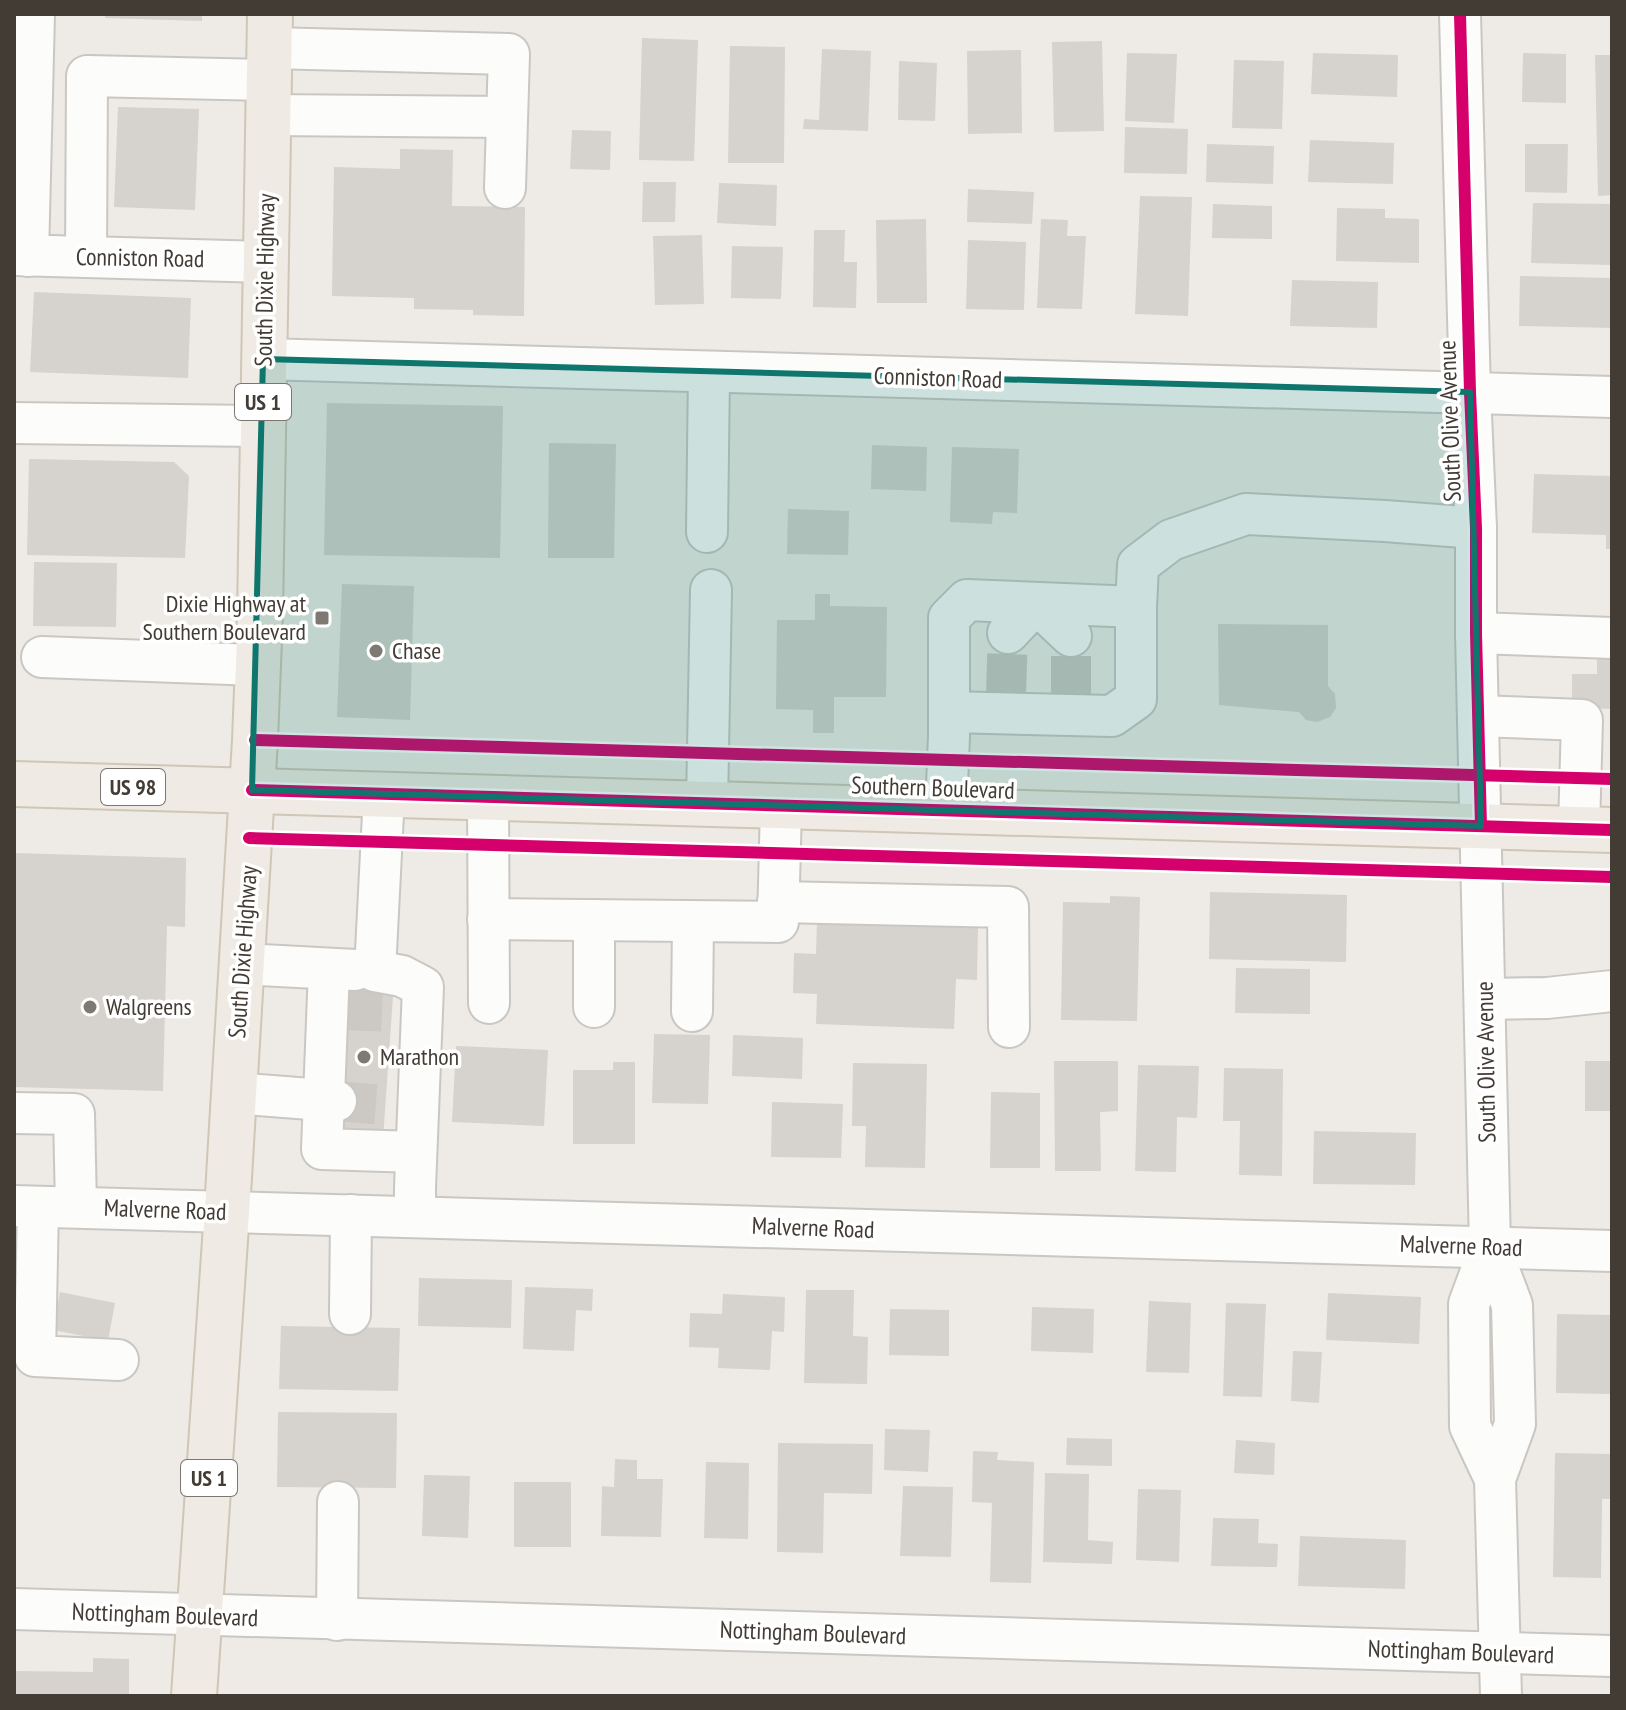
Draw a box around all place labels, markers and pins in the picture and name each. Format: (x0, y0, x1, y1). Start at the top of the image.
place label: Dixie Highway at Southern Boulevard (143, 588, 306, 647)
marker: Dixie Highway at Southern Boulevard (313, 609, 331, 627)
place label: Chase (392, 635, 441, 666)
marker: Chase (367, 642, 385, 660)
place label: Walgreens (106, 991, 192, 1022)
marker: Walgreens (81, 998, 99, 1016)
place label: Marathon (380, 1041, 459, 1072)
marker: Marathon (355, 1048, 373, 1066)

